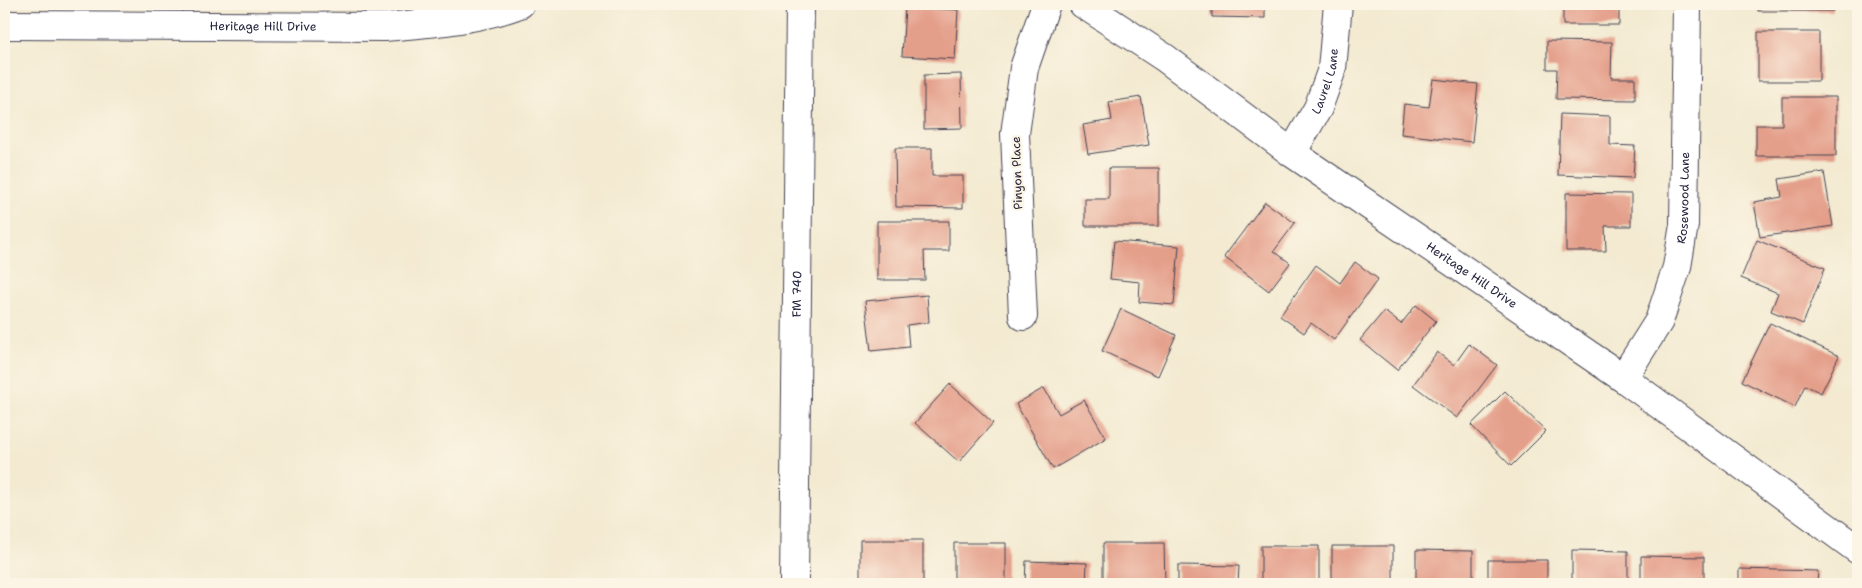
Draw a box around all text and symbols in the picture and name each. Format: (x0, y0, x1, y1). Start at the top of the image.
street label: Heritage Hill Drive (209, 18, 317, 35)
street label: Laurel Lane (1308, 48, 1342, 117)
street label: Pinyon Place (1008, 136, 1026, 210)
street label: Rosewood Lane (1673, 152, 1693, 245)
street label: Heritage Hill Drive (1423, 238, 1521, 312)
street label: FM 740 (789, 271, 805, 317)

